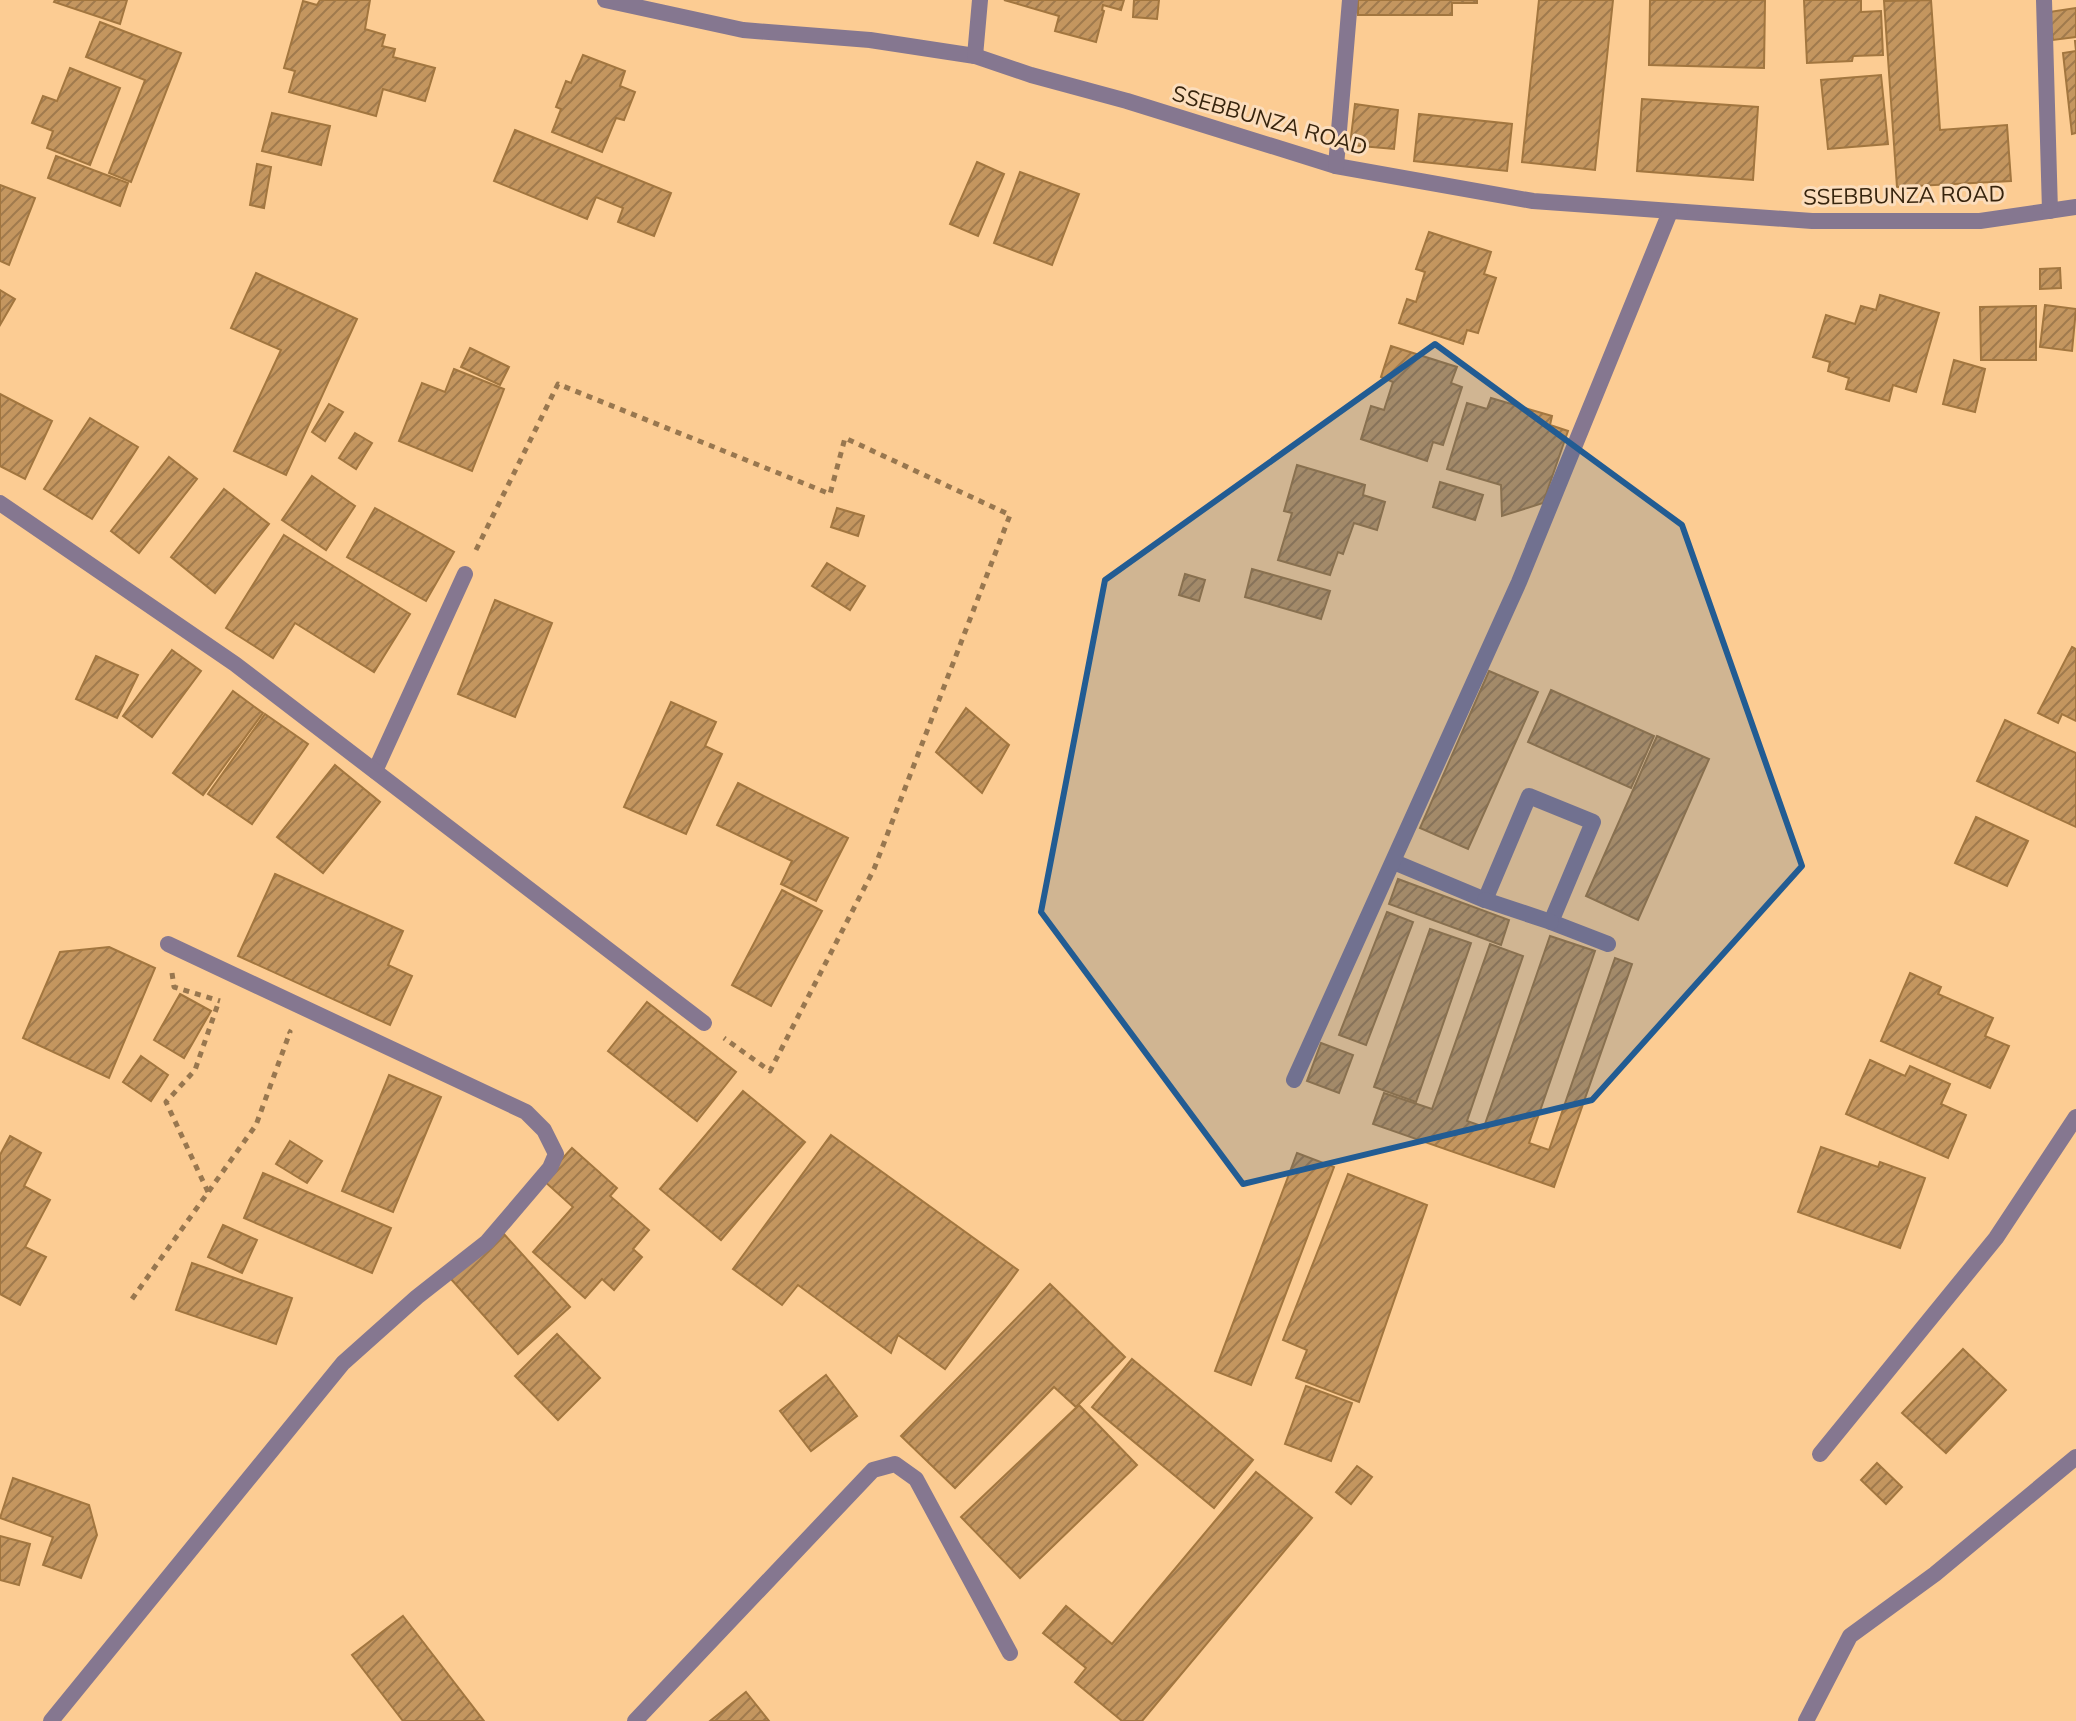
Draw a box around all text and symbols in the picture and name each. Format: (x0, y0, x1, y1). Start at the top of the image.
street label: SSEBBUNZA ROAD (1169, 79, 1371, 161)
street label: SSEBBUNZA ROAD (1803, 179, 2005, 211)

